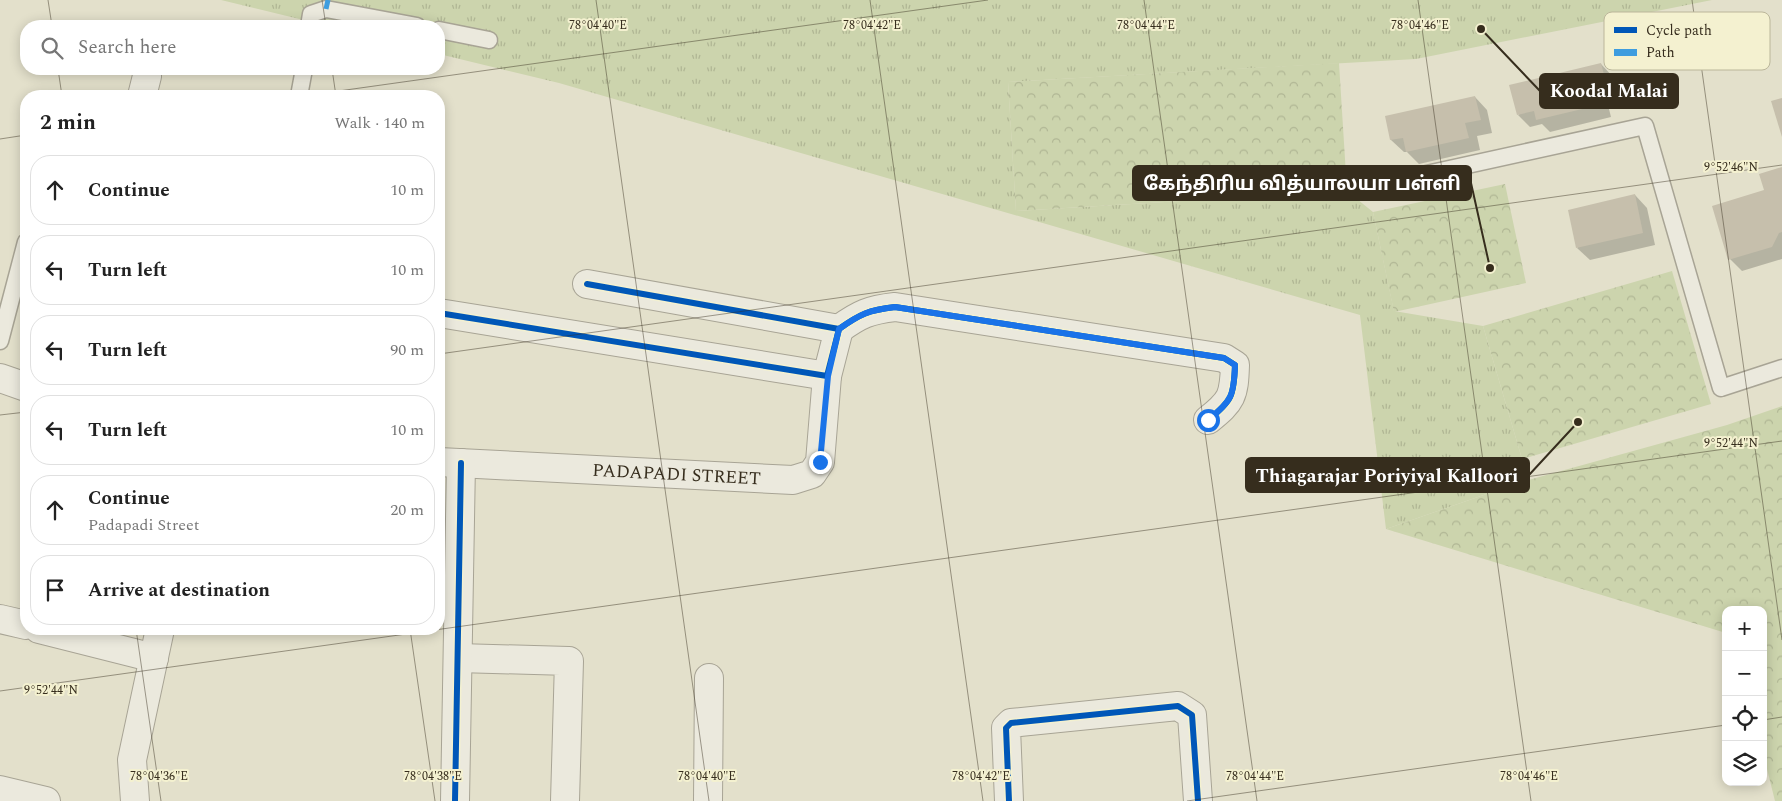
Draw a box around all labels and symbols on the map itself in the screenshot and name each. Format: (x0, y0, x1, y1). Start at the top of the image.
legend (1604, 12, 1770, 70)
text: 78°04'40"E (569, 16, 627, 35)
text: 78°04'42"E (843, 16, 901, 35)
text: 78°04'44"E (1117, 16, 1175, 35)
text: 78°04'46"E (1391, 16, 1449, 35)
text: Cycle path (1646, 20, 1712, 41)
text: Path (1646, 42, 1675, 63)
callout: Koodal Malai (1540, 74, 1678, 108)
text: Koodal Malai (1550, 77, 1668, 106)
text: 9°52'46"N (1704, 158, 1758, 177)
callout: கேந்திரிய வித்யாலயா பள்ளி (1133, 166, 1471, 200)
text: கேந்திரிய வித்யாலயா பள்ளி (1143, 170, 1461, 199)
route start (1197, 409, 1220, 432)
text: 9°52'44"N (1704, 434, 1758, 453)
route end (809, 451, 832, 474)
street label: PADAPADI STREET (592, 456, 762, 492)
callout: Thiagarajar Poriyiyal Kalloori (1246, 458, 1529, 492)
text: Thiagarajar Poriyiyal Kalloori (1256, 462, 1518, 491)
text: 9°52'44"N (24, 681, 78, 700)
text: 78°04'36"E (130, 767, 188, 786)
text: 78°04'38"E (404, 767, 462, 786)
text: 78°04'40"E (678, 767, 736, 786)
text: 78°04'42"E (952, 767, 1010, 786)
text: 78°04'44"E (1226, 767, 1284, 786)
text: 78°04'46"E (1500, 767, 1558, 786)

